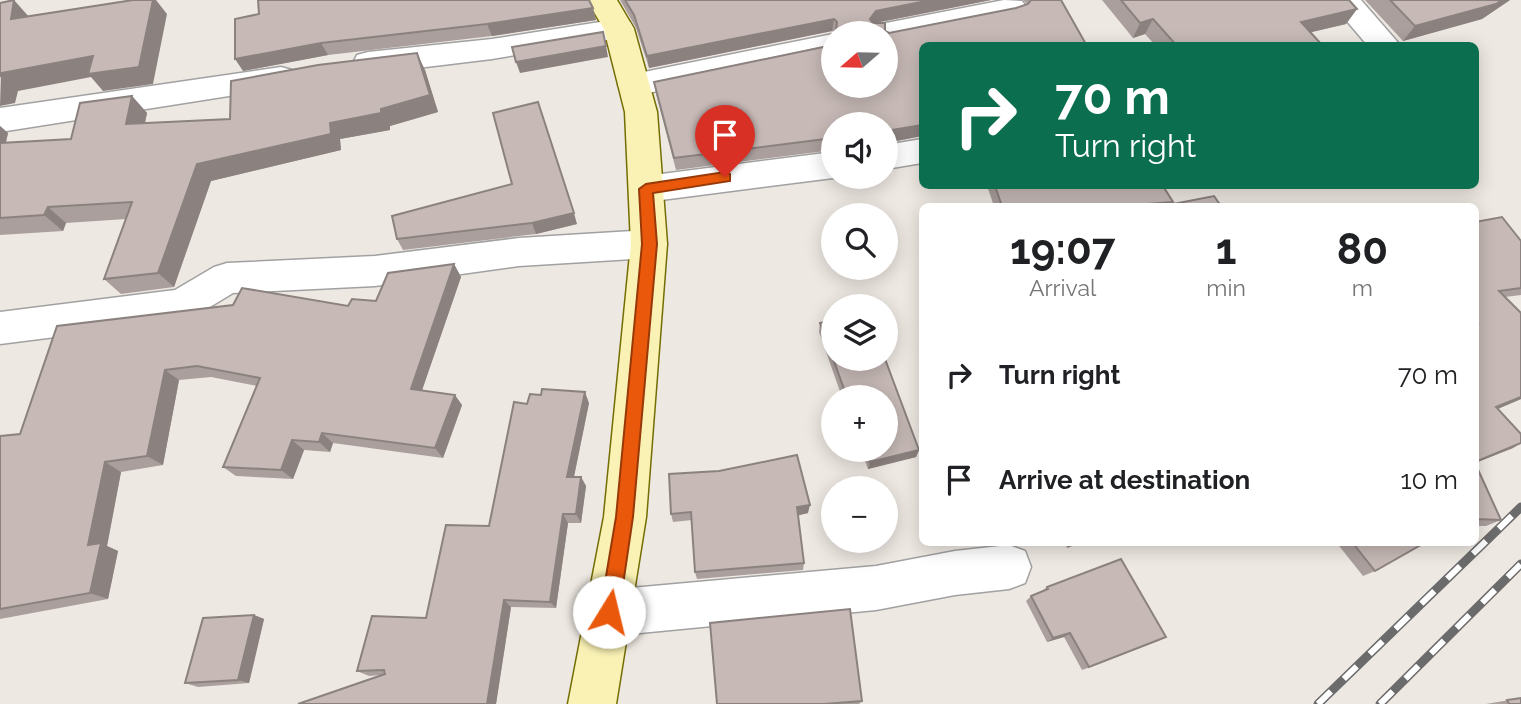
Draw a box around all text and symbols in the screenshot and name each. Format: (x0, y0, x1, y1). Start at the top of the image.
north arrow (821, 21, 898, 98)
map controls (821, 21, 898, 553)
text: 70 m (1055, 68, 1170, 125)
icon: right (940, 70, 1031, 161)
pin (695, 105, 755, 177)
button: sound (821, 112, 898, 189)
icon: arrive (706, 116, 744, 154)
text: Turn right (1055, 127, 1196, 164)
button: search (821, 203, 898, 280)
text: 19:07 (1010, 225, 1115, 274)
text: 1 (1216, 225, 1236, 274)
text: 80 (1337, 225, 1388, 274)
text: Arrival (1029, 274, 1096, 301)
text: min (1206, 274, 1246, 301)
text: m (1352, 274, 1373, 301)
button: layers (821, 294, 898, 371)
icon: right (940, 356, 978, 394)
text: Turn right (999, 360, 1120, 390)
text: 70 m (1398, 360, 1458, 390)
button: + (821, 385, 898, 462)
icon: arrive (940, 461, 978, 499)
text: Arrive at destination (999, 465, 1250, 495)
text: 10 m (1400, 465, 1458, 495)
button: − (821, 476, 898, 553)
position arrow (572, 575, 646, 649)

